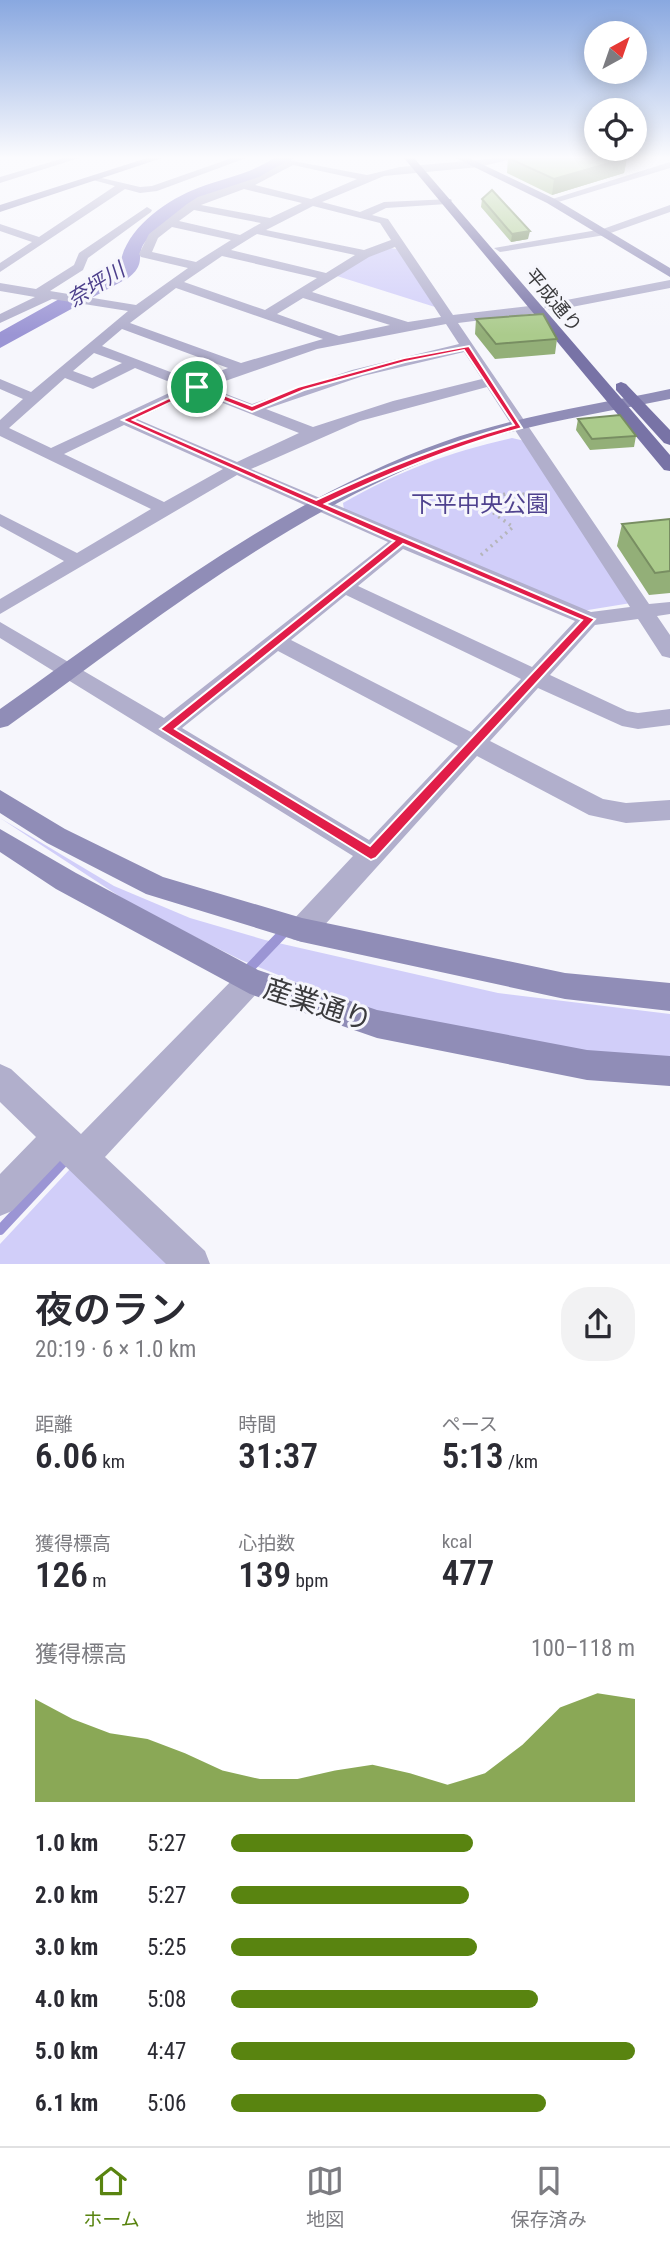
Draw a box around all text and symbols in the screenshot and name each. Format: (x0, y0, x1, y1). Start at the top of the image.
north arrow (584, 21, 648, 84)
map controls (584, 21, 647, 161)
button: locate (584, 98, 647, 161)
water label: 奈坪川 (63, 257, 131, 312)
street label: 平成通り (520, 264, 587, 337)
pin (167, 357, 227, 417)
icon: arrive (178, 368, 216, 406)
park label: 下平中央公園 (411, 491, 549, 518)
street label: 産業通り (259, 971, 376, 1037)
button: share (561, 1287, 635, 1361)
text: 夜のラン (35, 1288, 187, 1332)
text: 20:19 · 6 × 1.0 km (35, 1336, 196, 1363)
text: 距離 (35, 1413, 73, 1436)
text: 時間 (238, 1413, 276, 1436)
text: ペース (442, 1413, 498, 1436)
text: 6.06 (35, 1436, 98, 1477)
text: 31:37 (238, 1436, 318, 1477)
text: 5:13 (442, 1436, 504, 1477)
text: km (98, 1450, 125, 1473)
text: /km (504, 1450, 538, 1473)
text: kcal (442, 1530, 472, 1553)
text: 獲得標高 (35, 1532, 111, 1555)
text: 心拍数 (238, 1532, 295, 1555)
text: 477 (442, 1553, 494, 1594)
text: 126 (35, 1555, 88, 1596)
text: 139 (238, 1555, 291, 1596)
text: m (88, 1569, 106, 1592)
text: bpm (291, 1569, 329, 1592)
text: 100–118 m (531, 1635, 635, 1662)
text: 獲得標高 (35, 1641, 127, 1668)
text: 1.0 km (35, 1830, 98, 1857)
text: 5:27 (147, 1830, 186, 1857)
text: 2.0 km (35, 1882, 98, 1909)
text: 5:27 (147, 1882, 186, 1909)
text: 3.0 km (35, 1934, 98, 1961)
text: 5:25 (147, 1934, 186, 1961)
text: 4.0 km (35, 1986, 98, 2013)
text: 5:08 (147, 1986, 186, 2013)
text: 5.0 km (35, 2038, 98, 2065)
text: 4:47 (147, 2038, 186, 2065)
text: 6.1 km (35, 2090, 98, 2117)
text: 5:06 (147, 2090, 186, 2117)
tab: ホーム (83, 2162, 140, 2231)
tab: 地図 (306, 2162, 344, 2231)
tab: 保存済み (511, 2162, 587, 2231)

